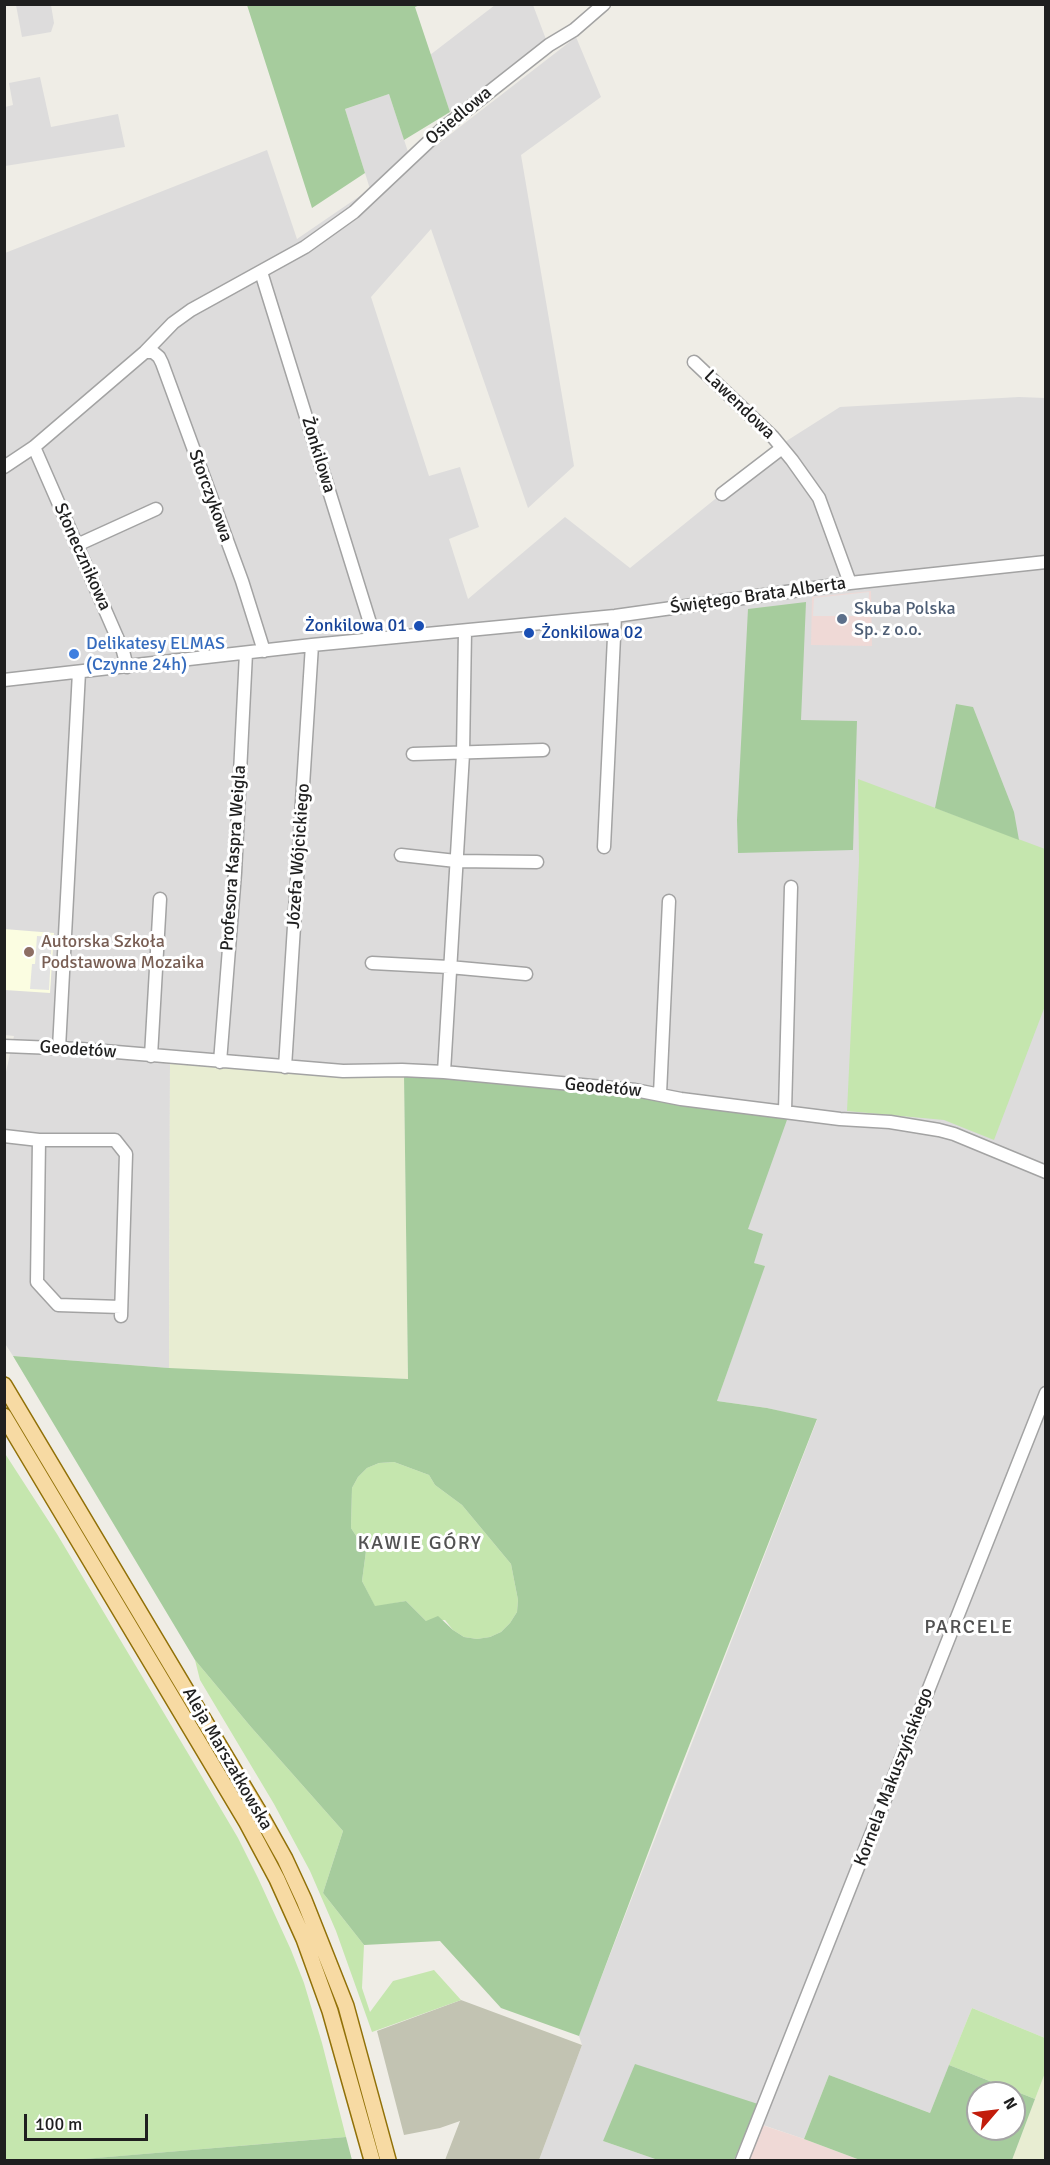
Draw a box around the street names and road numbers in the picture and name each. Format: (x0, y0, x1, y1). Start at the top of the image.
street label: Osiedlowa (422, 82, 496, 150)
street label: Lawendowa (699, 366, 779, 444)
street label: Żonkilowa (296, 414, 340, 496)
street label: Storczykowa (183, 447, 237, 545)
street label: Słonecznikowa (49, 500, 115, 614)
street label: Świętego Brata Alberta (669, 573, 847, 619)
street label: Profesora Kaspra Weigla (217, 764, 251, 952)
street label: Józefa Wójcickiego (283, 783, 315, 929)
street label: Geodetów (39, 1037, 117, 1063)
street label: Geodetów (564, 1074, 642, 1102)
street label: Aleja Marszałkowska (177, 1684, 277, 1834)
street label: Kornela Makuszyńskiego (850, 1685, 938, 1869)

